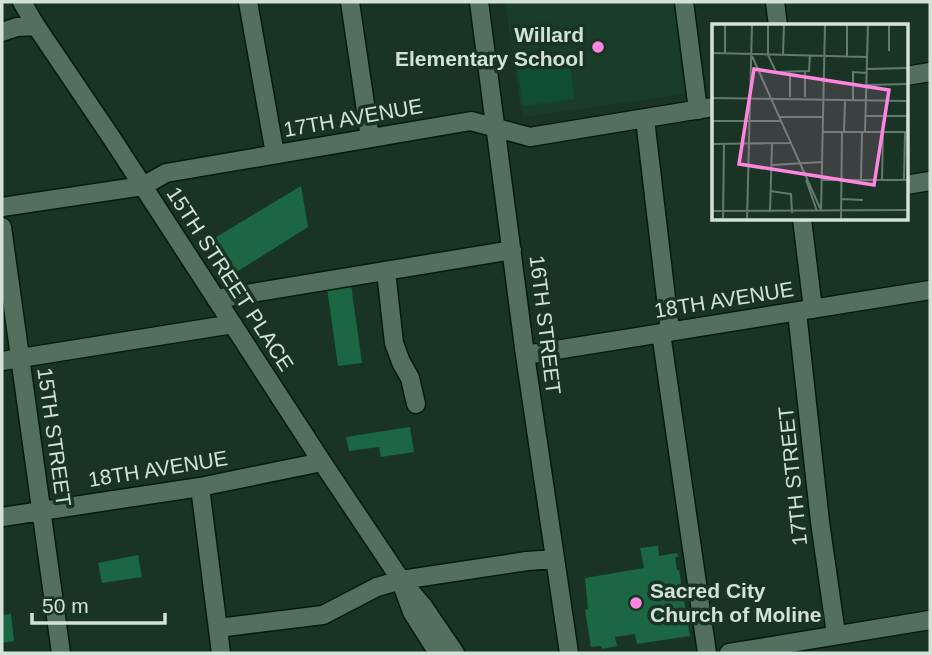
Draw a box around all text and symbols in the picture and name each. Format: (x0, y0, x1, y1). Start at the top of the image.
place label: Willard Elementary School (395, 23, 584, 70)
inset map (712, 24, 908, 220)
marker: Willard Elementary School (590, 39, 606, 55)
street label: 17TH AVENUE (282, 94, 424, 141)
street label: 15TH STREET PLACE (162, 183, 298, 375)
street label: 16TH STREET (526, 254, 565, 396)
street label: 18TH AVENUE (653, 277, 795, 322)
street label: 15TH STREET (33, 366, 76, 508)
street label: 17TH STREET (774, 405, 811, 547)
street label: 18TH AVENUE (87, 446, 229, 491)
place label: Sacred City Church of Moline (650, 579, 822, 626)
scale bar (32, 582, 164, 626)
text: 50 m (42, 594, 89, 617)
marker: Sacred City Church of Moline (628, 595, 644, 611)

